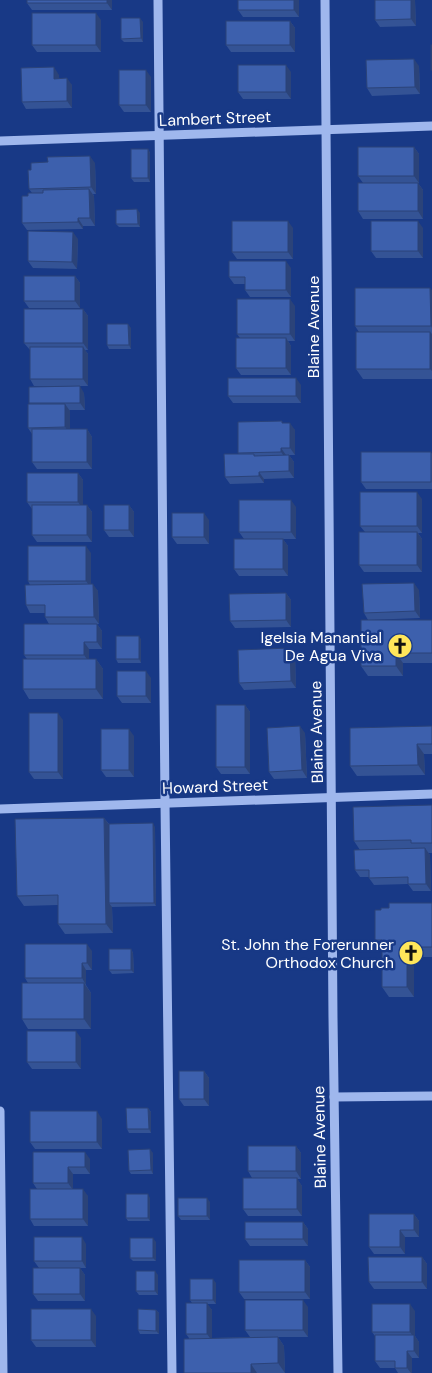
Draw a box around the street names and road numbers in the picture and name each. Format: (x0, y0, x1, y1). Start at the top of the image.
street label: Lambert Street (159, 106, 271, 131)
street label: Blaine Avenue (303, 276, 324, 378)
street label: Blaine Avenue (305, 680, 328, 783)
street label: Howard Street (162, 774, 268, 799)
street label: Blaine Avenue (308, 1085, 331, 1188)

